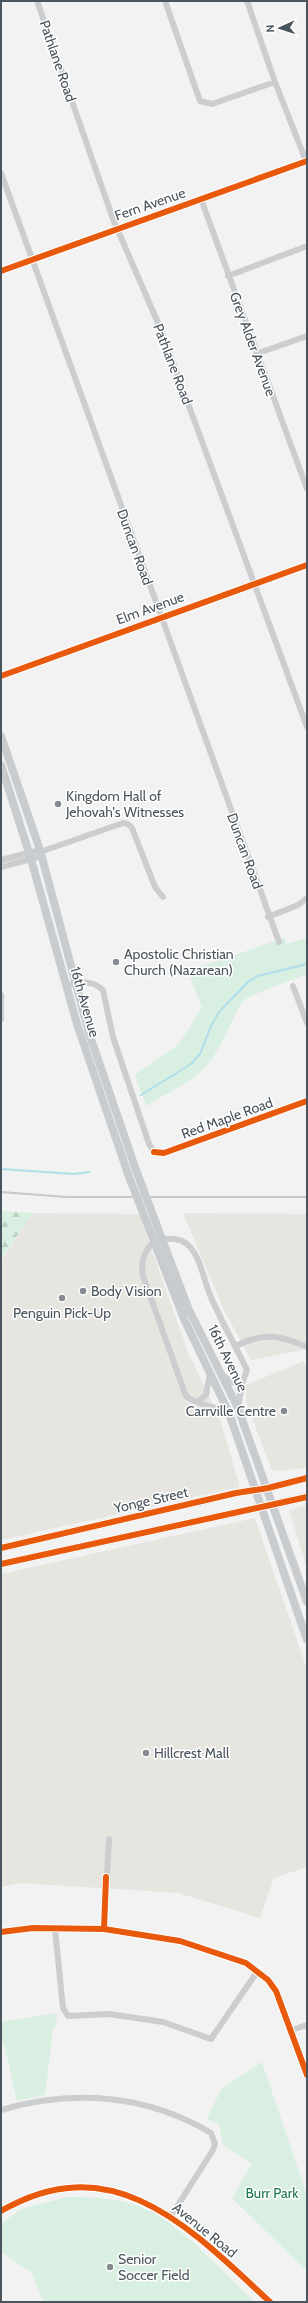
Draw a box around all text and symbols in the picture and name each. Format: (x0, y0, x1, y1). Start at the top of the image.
north arrow (260, 8, 300, 48)
street label: Pathlane Road (36, 18, 80, 104)
text: N (263, 24, 277, 33)
street label: Fern Avenue (112, 183, 188, 225)
street label: Grey Alder Avenue (226, 289, 280, 399)
street label: Pathlane Road (149, 321, 197, 407)
street label: Duncan Road (113, 506, 157, 588)
street label: Elm Avenue (114, 587, 186, 629)
place label: Kingdom Hall of Jehovah's Witnesses (65, 787, 184, 821)
marker: Kingdom Hall of Jehovah's Witnesses (53, 799, 63, 809)
street label: Duncan Road (223, 810, 267, 892)
place label: Apostolic Christian Church (Nazarean) (124, 945, 234, 979)
marker: Apostolic Christian Church (Nazarean) (111, 957, 121, 967)
street label: 16th Avenue (66, 965, 104, 1039)
street label: Red Maple Road (179, 1093, 275, 1143)
place label: Body Vision (91, 1282, 162, 1300)
marker: Body Vision (78, 1286, 88, 1296)
marker: Penguin Pick-Up (57, 1293, 67, 1303)
place label: Penguin Pick-Up (13, 1304, 111, 1322)
street label: 16th Avenue (204, 1322, 252, 1394)
place label: Carrville Centre (186, 1402, 276, 1420)
marker: Carrville Centre (279, 1406, 289, 1416)
street label: Yonge Street (111, 1483, 190, 1517)
place label: Hillcrest Mall (154, 1744, 230, 1762)
marker: Hillcrest Mall (141, 1748, 151, 1758)
park label: Burr Park (246, 2184, 299, 2202)
street label: Avenue Road (169, 2198, 241, 2262)
place label: Senior Soccer Field (118, 2250, 190, 2284)
marker: Senior Soccer Field (105, 2262, 115, 2272)

